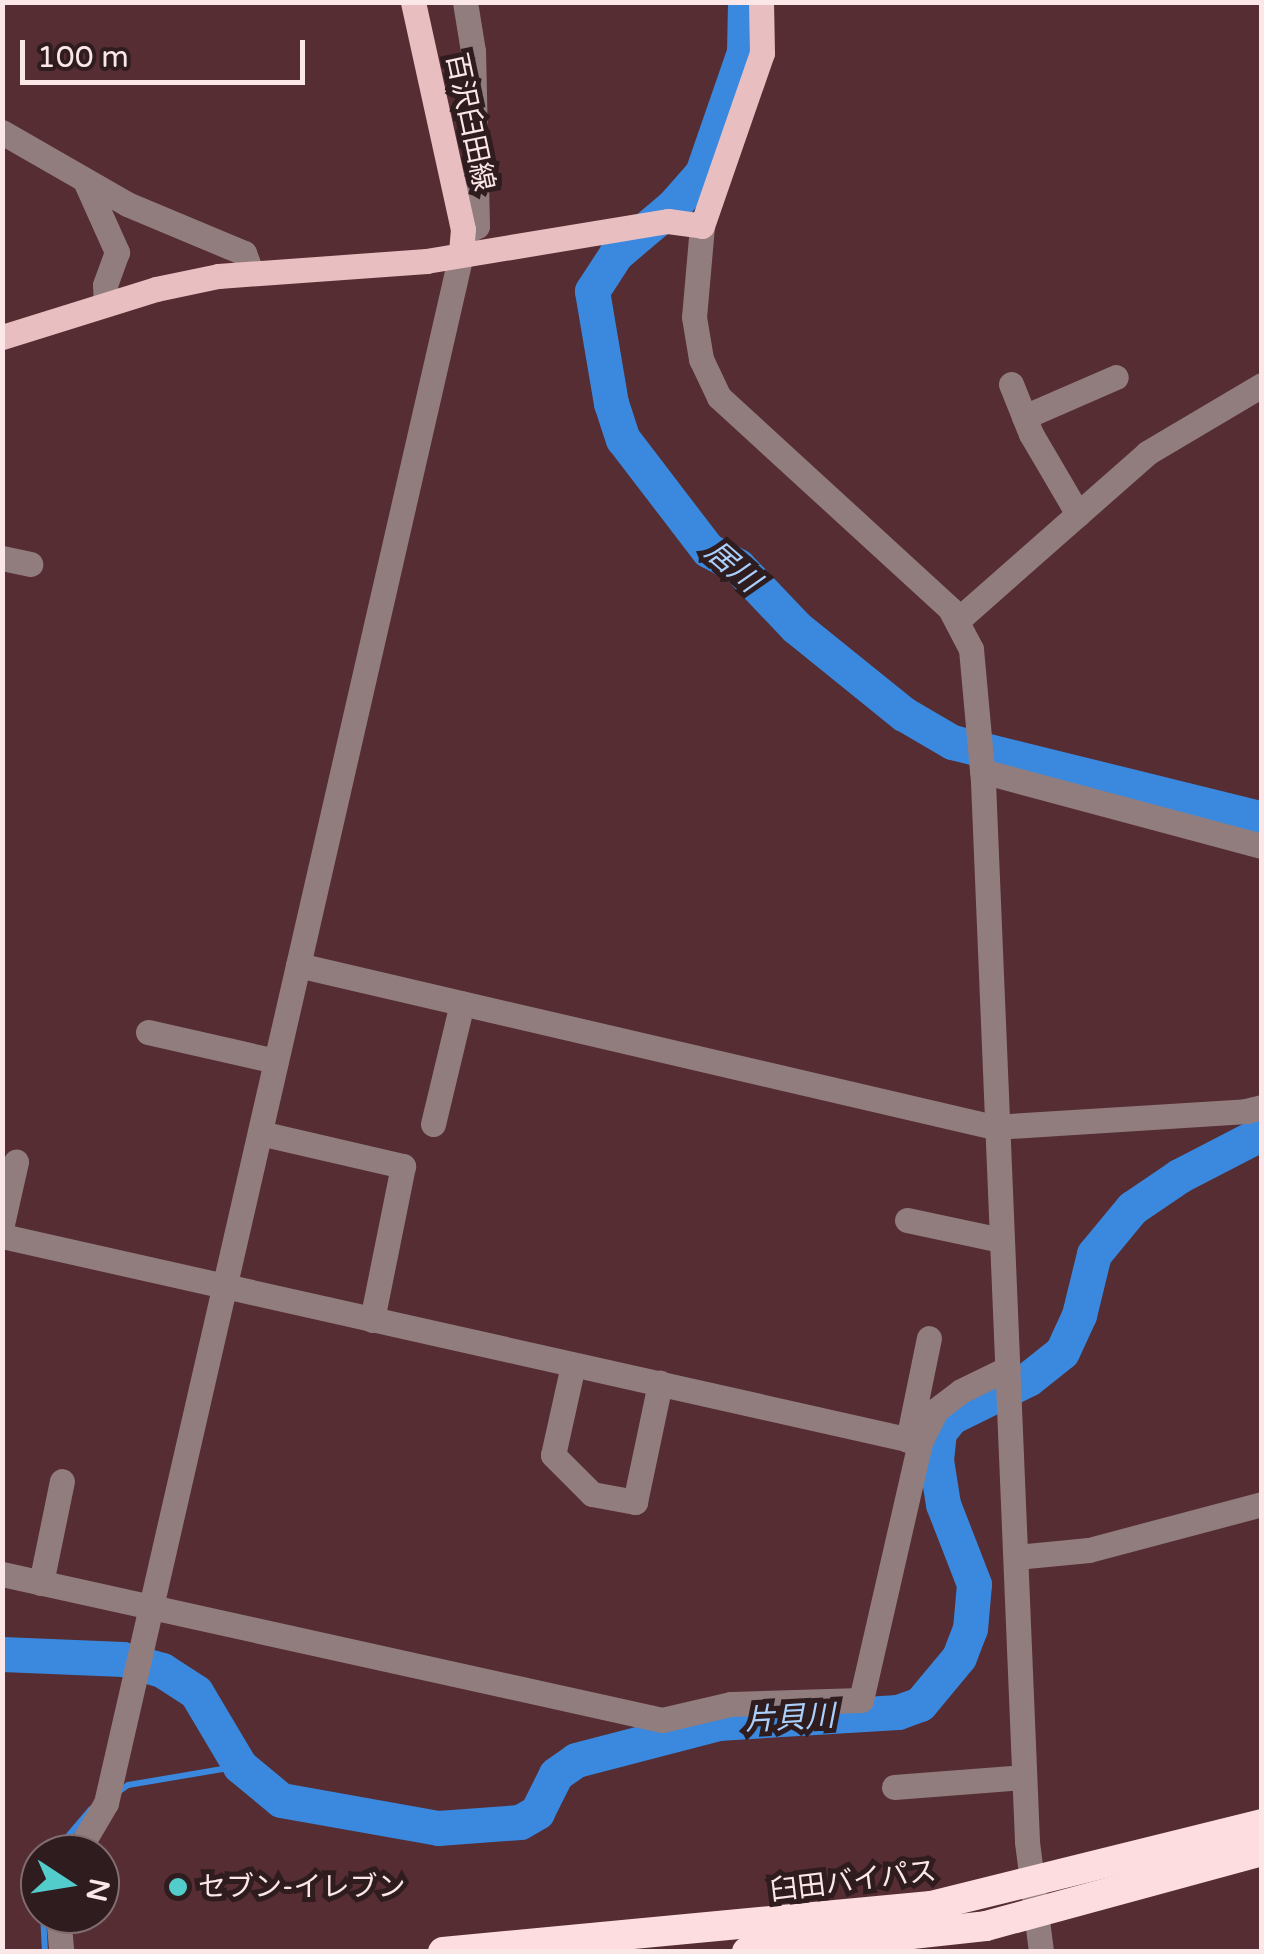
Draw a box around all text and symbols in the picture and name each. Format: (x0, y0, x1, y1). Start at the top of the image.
scale bar (25, 20, 310, 82)
text: 100 m (37, 39, 129, 76)
street label: 百沢臼田線 (439, 50, 501, 194)
water label: 居川 (698, 534, 766, 600)
water label: 片貝川 (744, 1699, 836, 1739)
north arrow (20, 1834, 120, 1934)
street label: 臼田バイパス (768, 1854, 938, 1908)
place label: セブン-イレブン (198, 1870, 405, 1904)
text: N (78, 1875, 116, 1904)
marker: セブン-イレブン (167, 1876, 189, 1898)

